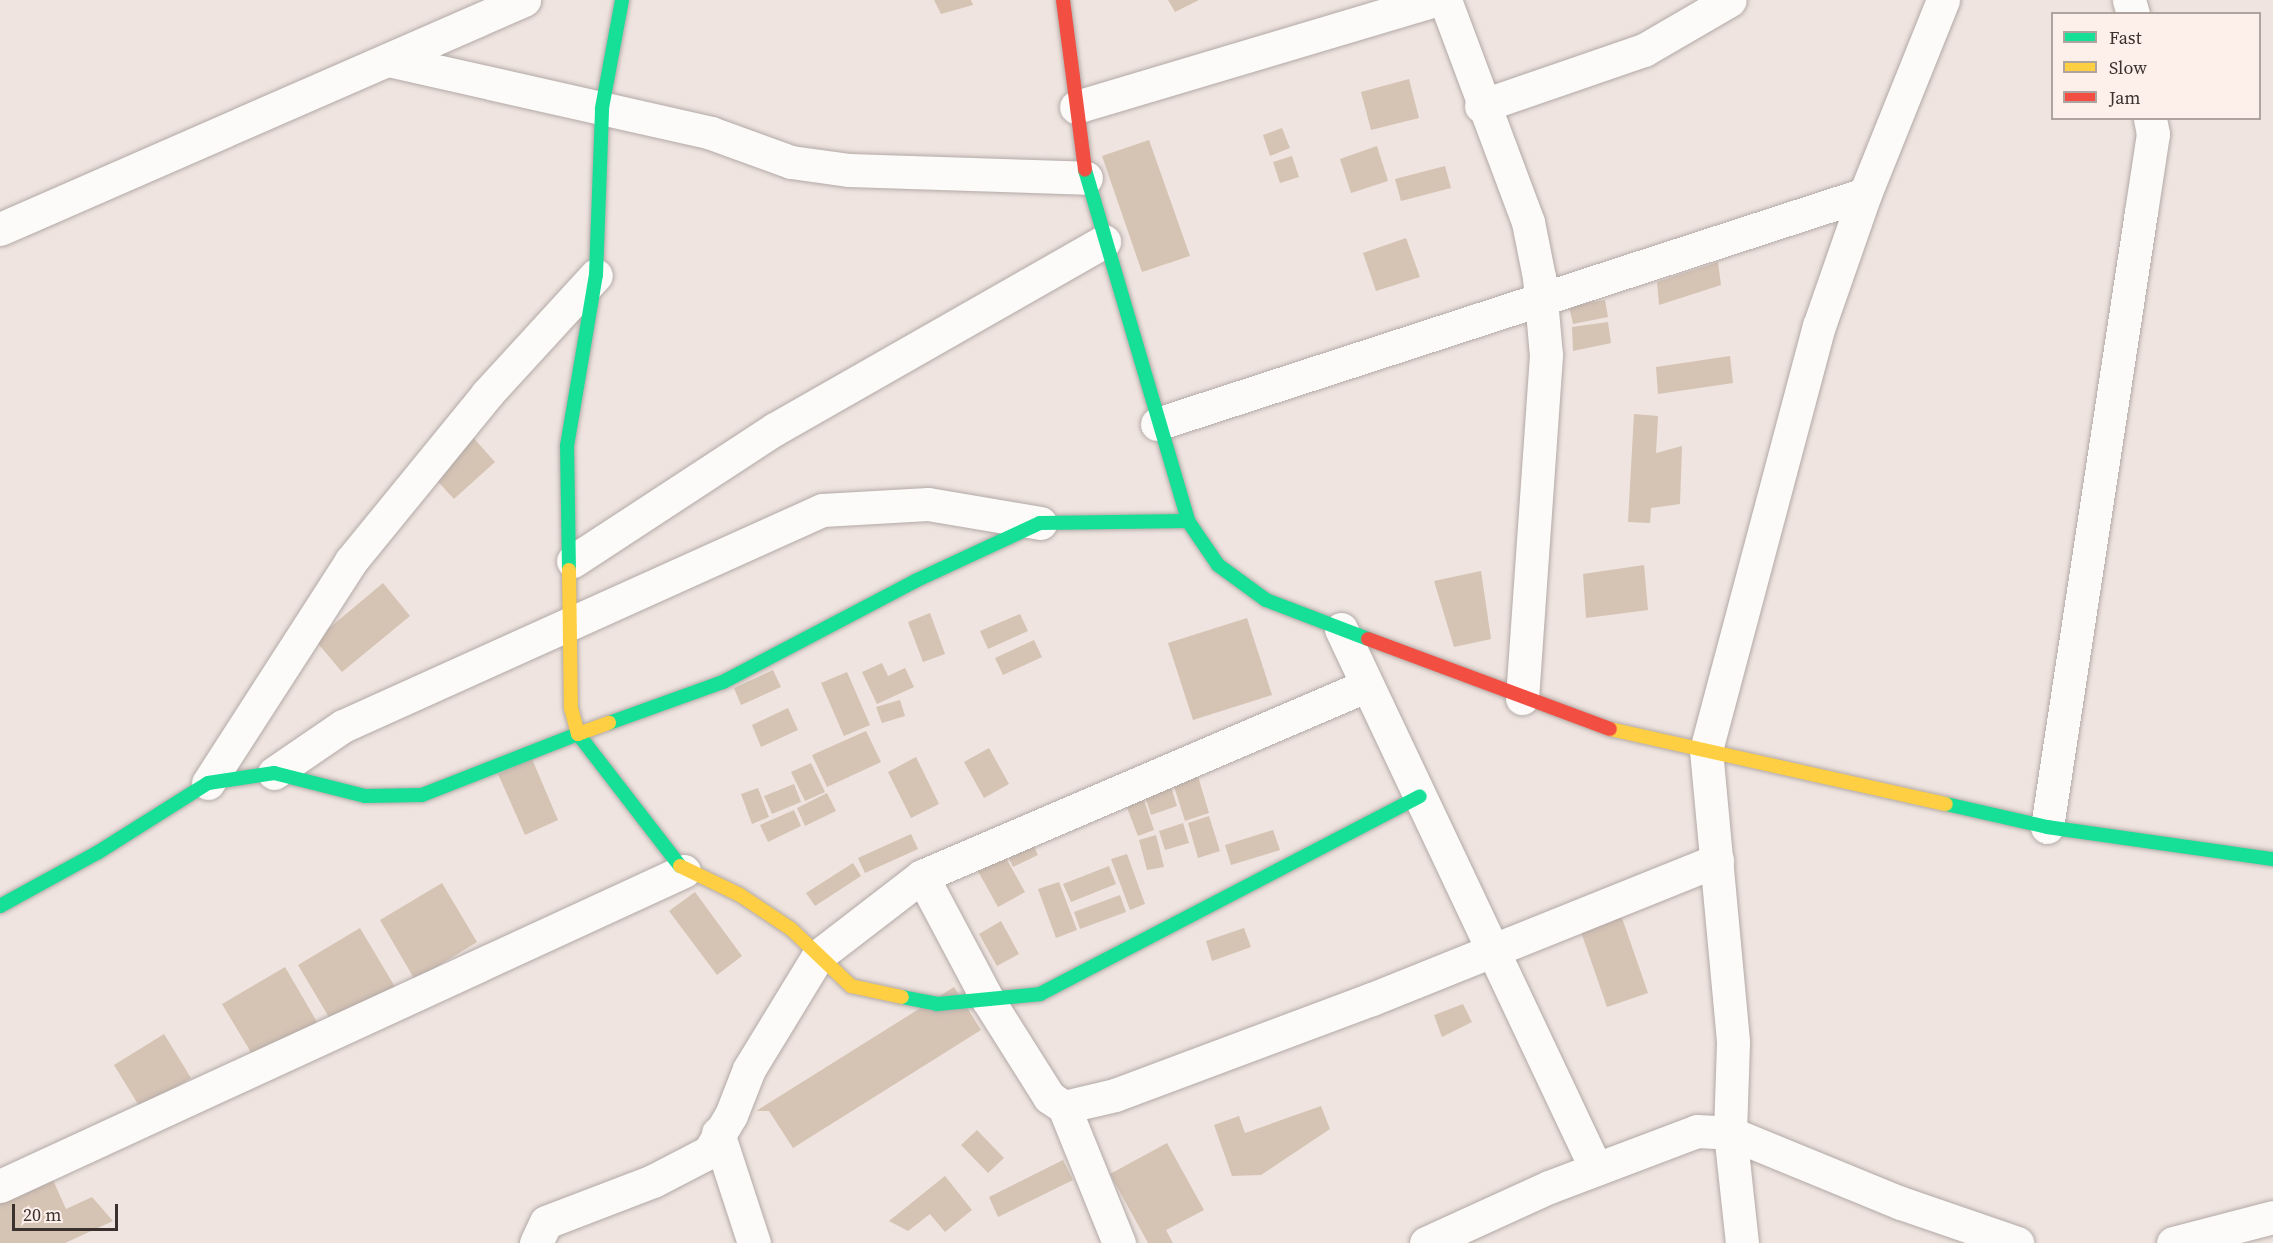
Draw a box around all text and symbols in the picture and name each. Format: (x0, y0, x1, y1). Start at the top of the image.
legend (2051, 12, 2261, 120)
text: Fast (2109, 25, 2142, 50)
text: Slow (2109, 55, 2147, 80)
text: Jam (2109, 85, 2141, 110)
scale bar (15, 1192, 122, 1230)
text: 20 m (23, 1202, 61, 1227)

